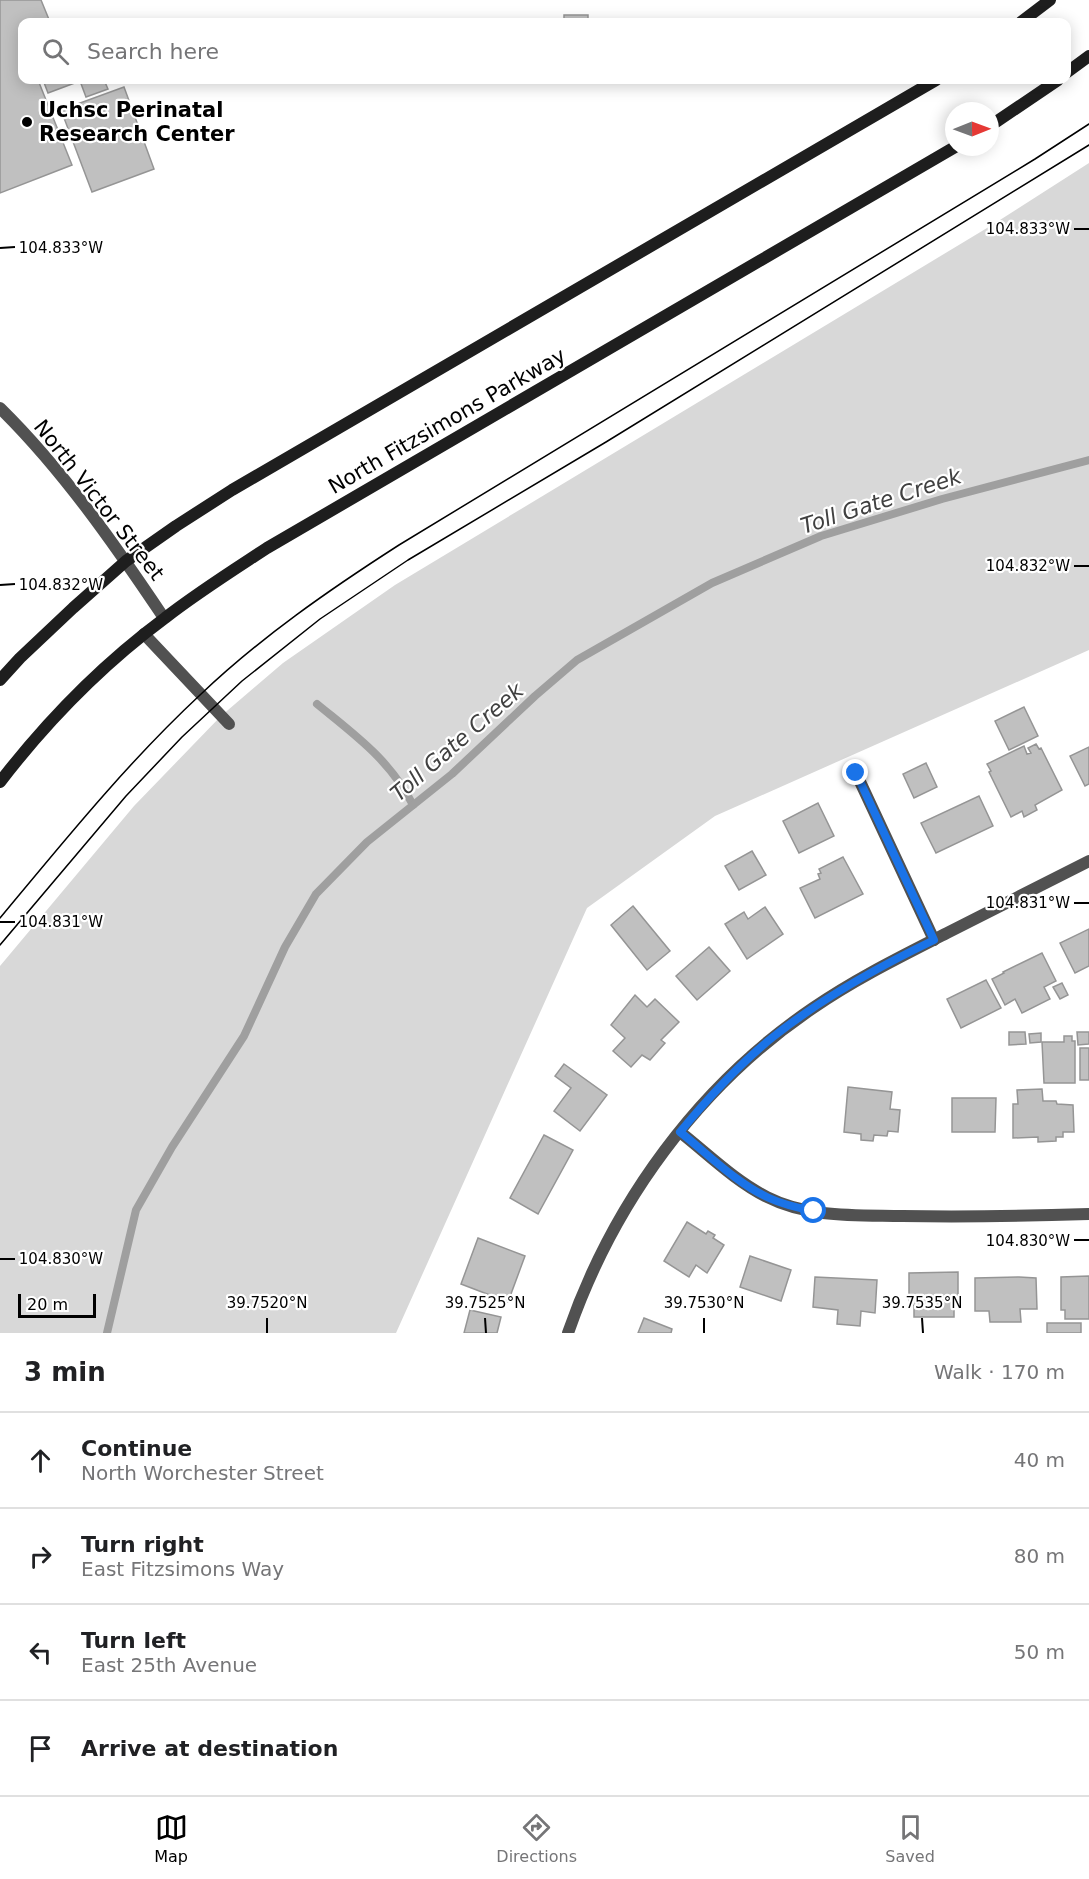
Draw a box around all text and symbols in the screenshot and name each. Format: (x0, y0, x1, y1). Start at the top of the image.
search box (18, 18, 1071, 84)
icon: search (39, 35, 72, 68)
text: Search here (87, 39, 219, 64)
place label: Uchsc Perinatal Research Center (39, 98, 235, 146)
north arrow (945, 102, 999, 156)
marker: Uchsc Perinatal Research Center (20, 115, 34, 129)
text: 104.833°W (986, 220, 1070, 238)
text: 104.833°W (19, 239, 103, 257)
street label: North Fitzsimons Parkway (324, 343, 570, 499)
street label: North Victor Street (29, 415, 169, 585)
water label: Toll Gate Creek (798, 463, 966, 539)
text: 104.832°W (986, 557, 1070, 575)
text: 104.832°W (19, 576, 103, 594)
water label: Toll Gate Creek (386, 677, 529, 806)
route end (842, 759, 868, 785)
text: 104.831°W (986, 894, 1070, 912)
text: 104.831°W (19, 913, 103, 931)
route start (800, 1197, 826, 1223)
text: 104.830°W (986, 1232, 1070, 1250)
text: 104.830°W (19, 1250, 103, 1268)
scale bar (18, 1291, 96, 1318)
text: 39.7520°N (227, 1294, 307, 1312)
text: 39.7525°N (445, 1294, 525, 1312)
text: 39.7530°N (664, 1294, 744, 1312)
text: 39.7535°N (882, 1294, 962, 1312)
text: 20 m (27, 1295, 68, 1314)
text: 3 min (24, 1357, 106, 1387)
text: Walk · 170 m (934, 1360, 1065, 1384)
text: Continue (81, 1436, 192, 1461)
icon: ahead (24, 1444, 57, 1477)
text: 40 m (1014, 1448, 1065, 1472)
text: North Worchester Street (81, 1461, 324, 1485)
text: Turn right (81, 1532, 204, 1557)
icon: right (24, 1540, 57, 1573)
text: 80 m (1014, 1544, 1065, 1568)
text: East Fitzsimons Way (81, 1557, 284, 1581)
text: Turn left (81, 1628, 186, 1653)
icon: left (24, 1636, 57, 1669)
text: 50 m (1014, 1640, 1065, 1664)
text: East 25th Avenue (81, 1653, 257, 1677)
icon: arrive (24, 1732, 57, 1765)
text: Arrive at destination (81, 1736, 338, 1761)
tab: Map (154, 1811, 188, 1866)
tab: Directions (496, 1811, 577, 1866)
tab: Saved (885, 1811, 935, 1866)

